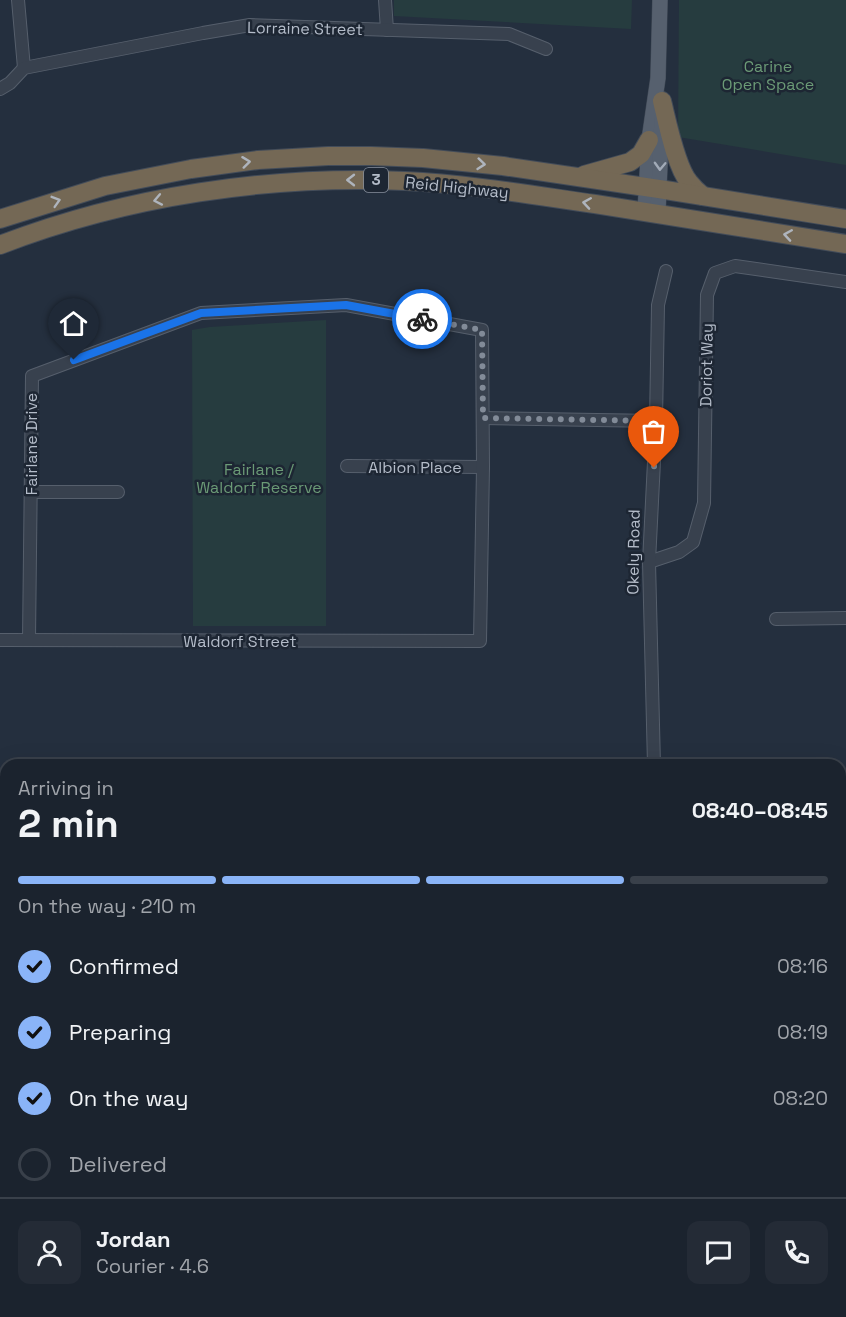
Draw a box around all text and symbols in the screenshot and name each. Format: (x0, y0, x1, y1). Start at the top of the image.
street label: Lorraine Street (247, 17, 363, 40)
park label: Carine Open Space (722, 56, 814, 95)
one-way arrow (242, 156, 251, 169)
one-way arrow (476, 157, 485, 169)
one-way arrow (654, 161, 666, 170)
road number: 3 (364, 168, 388, 192)
street label: Reid Highway (404, 172, 510, 203)
one-way arrow (347, 174, 356, 186)
one-way arrow (153, 193, 163, 206)
one-way arrow (50, 196, 61, 208)
one-way arrow (582, 198, 591, 210)
one-way arrow (784, 229, 794, 242)
courier (392, 289, 452, 349)
pin (48, 298, 99, 360)
icon: bike (406, 303, 439, 336)
icon: home (57, 307, 90, 340)
street label: Doriot Way (695, 323, 718, 407)
street label: Fairlane Drive (21, 393, 42, 495)
pin (628, 406, 679, 468)
icon: bag (637, 415, 670, 448)
street label: Albion Place (368, 457, 462, 478)
park label: Fairlane / Waldorf Reserve (196, 459, 322, 498)
street label: Okely Road (622, 509, 645, 595)
street label: Waldorf Street (183, 631, 297, 652)
text: Arriving in (18, 775, 114, 801)
text: 08:40–08:45 (692, 796, 828, 824)
text: 2 min (18, 799, 119, 848)
text: On the way · 210 m (18, 893, 196, 919)
icon: check (18, 950, 51, 983)
text: Confirmed (69, 952, 179, 980)
text: 08:16 (777, 953, 828, 979)
icon: check (18, 1016, 51, 1049)
text: Preparing (69, 1018, 171, 1046)
text: 08:19 (777, 1019, 828, 1045)
icon: check (18, 1082, 51, 1115)
text: On the way (69, 1084, 188, 1112)
text: 08:20 (773, 1085, 828, 1111)
text: Delivered (69, 1150, 167, 1178)
button: person (18, 1221, 81, 1284)
button: chat (687, 1221, 750, 1284)
button: phone (765, 1221, 828, 1284)
text: Jordan (96, 1225, 171, 1253)
text: Courier · 4.6 (96, 1253, 209, 1279)

